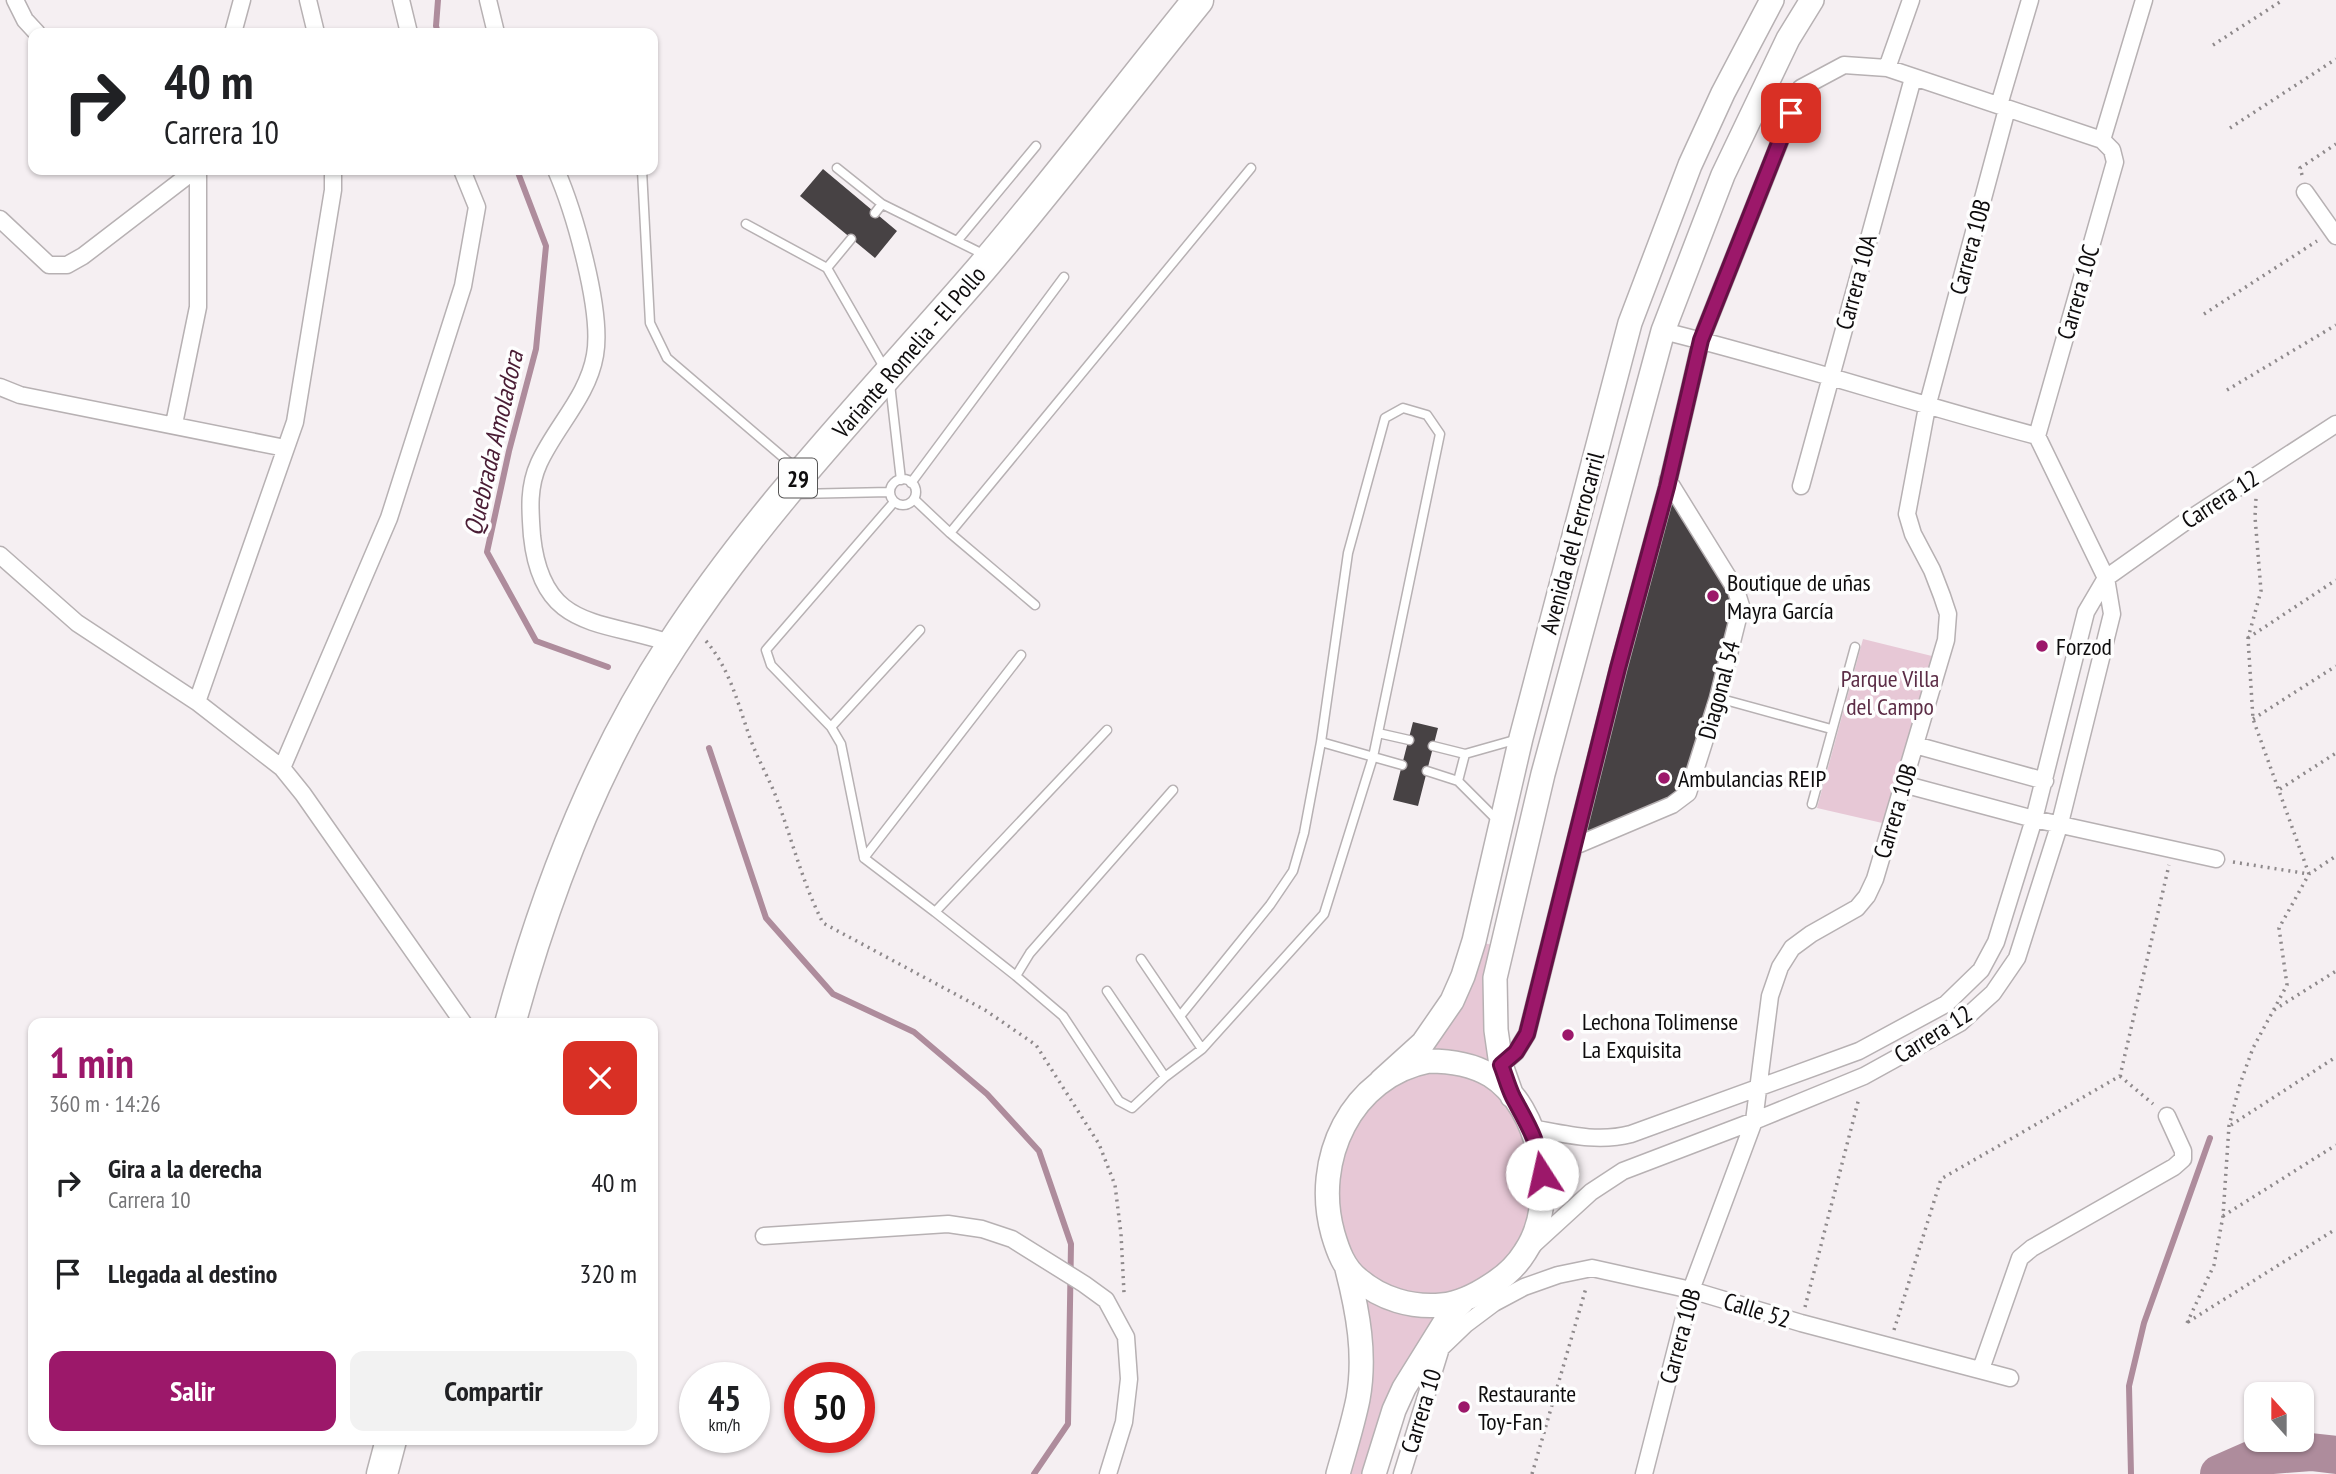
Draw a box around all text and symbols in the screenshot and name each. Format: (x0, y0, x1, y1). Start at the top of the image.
text: 40 m (164, 49, 253, 113)
icon: right (49, 56, 140, 147)
pin (1761, 83, 1821, 143)
icon: arrive (1772, 94, 1810, 132)
text: Carrera 10 (164, 111, 279, 153)
street label: Carrera 10B (1942, 196, 1998, 298)
street label: Carrera 10A (1828, 230, 1884, 333)
street label: Carrera 10C (2050, 241, 2106, 343)
street label: Variante Romelia - El Pollo (825, 259, 992, 445)
water label: Quebrada Amoladora (456, 346, 531, 539)
street label: Avenida del Ferrocarril (1533, 448, 1611, 637)
road number: 29 (779, 458, 817, 498)
street label: Carrera 12 (2175, 463, 2265, 535)
place label: Boutique de uñas Mayra García (1727, 567, 1871, 626)
marker: Boutique de uñas Mayra García (1705, 588, 1721, 604)
place label: Forzod (2056, 631, 2112, 662)
street label: Diagonal 54 (1691, 637, 1747, 743)
marker: Forzod (2034, 638, 2050, 654)
park label: Parque Villa del Campo (1841, 663, 1939, 722)
street label: Carrera 10B (1866, 760, 1924, 862)
place label: Ambulancias REIP (1678, 763, 1826, 794)
marker: Ambulancias REIP (1656, 770, 1672, 786)
street label: Carrera 12 (1888, 998, 1978, 1070)
place label: Lechona Tolimense La Exquisita (1582, 1006, 1738, 1065)
marker: Lechona Tolimense La Exquisita (1560, 1027, 1576, 1043)
text: 1 min (49, 1035, 134, 1090)
button: close (563, 1041, 637, 1115)
text: 360 m · 14:26 (49, 1089, 161, 1118)
position arrow (1505, 1137, 1579, 1211)
text: Gira a la derecha (108, 1152, 262, 1185)
icon: right (49, 1164, 87, 1202)
text: 40 m (591, 1166, 637, 1199)
text: Carrera 10 (108, 1185, 191, 1214)
icon: arrive (49, 1255, 87, 1293)
text: Llegada al destino (108, 1257, 277, 1290)
text: 320 m (579, 1257, 637, 1290)
street label: Carrera 10B (1652, 1285, 1708, 1387)
street label: Calle 52 (1720, 1285, 1794, 1335)
button: Salir (49, 1351, 336, 1431)
button: Compartir (350, 1351, 637, 1431)
speed limit sign: 50 (784, 1362, 875, 1453)
street label: Carrera 10 (1394, 1365, 1448, 1457)
text: 45 (708, 1375, 741, 1421)
place label: Restaurante Toy-Fan (1478, 1378, 1576, 1437)
north arrow (2244, 1382, 2314, 1452)
map controls (2244, 1382, 2314, 1452)
marker: Restaurante Toy-Fan (1456, 1399, 1472, 1415)
text: km/h (709, 1413, 740, 1436)

